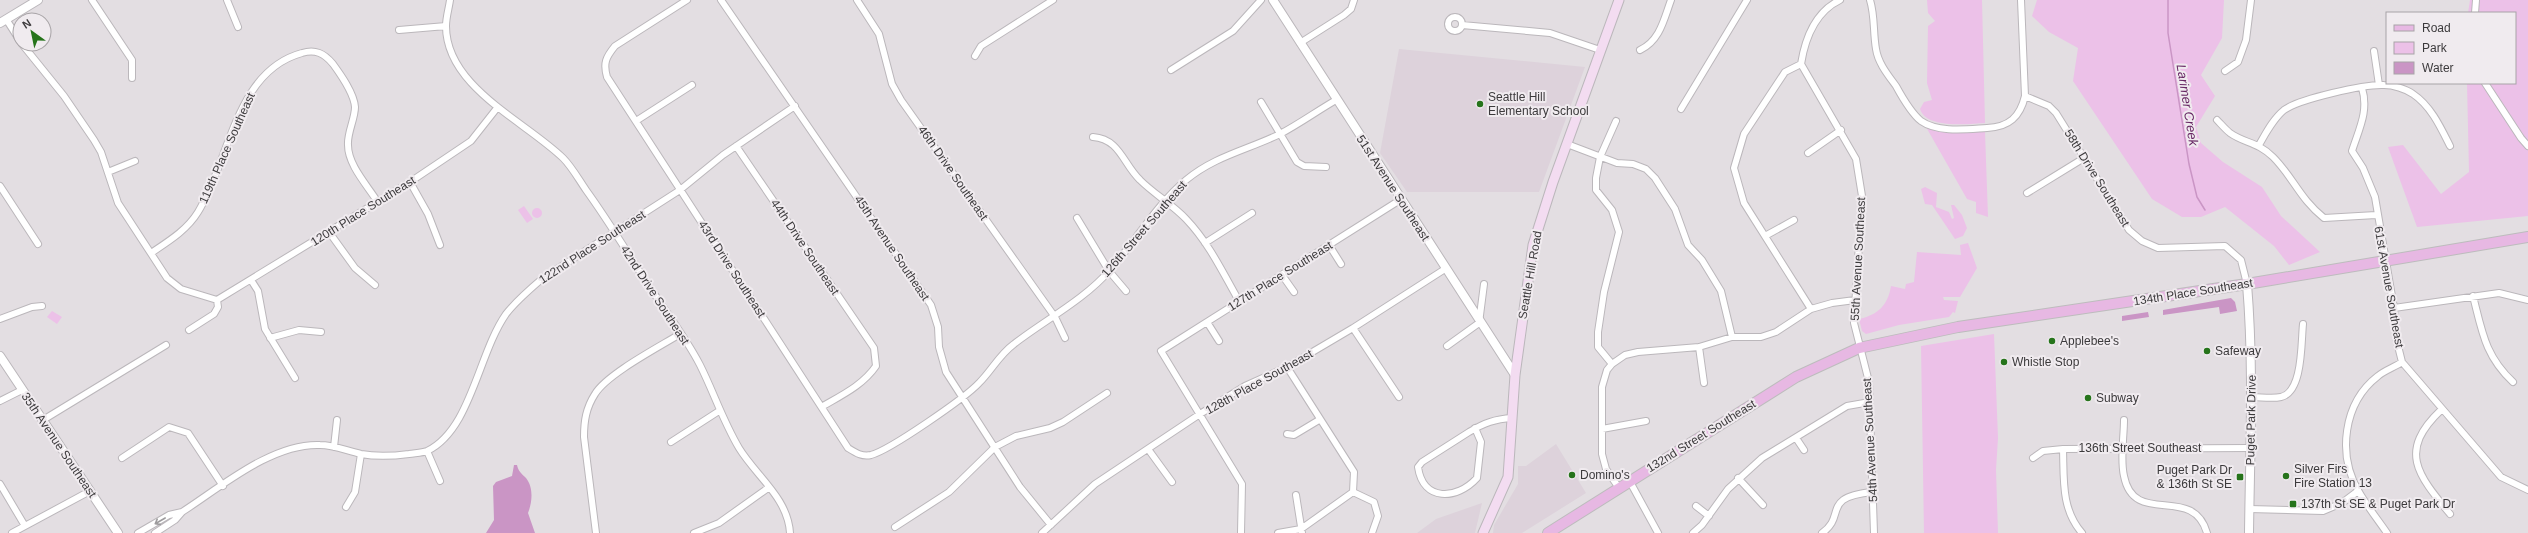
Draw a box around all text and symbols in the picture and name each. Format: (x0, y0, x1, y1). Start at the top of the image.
north arrow (12, 12, 52, 52)
legend (2386, 12, 2516, 84)
text: N (20, 16, 33, 31)
text: Road (2422, 21, 2451, 35)
text: Park (2422, 41, 2448, 55)
text: Water (2422, 61, 2454, 75)
water label: Larimer Creek (2174, 63, 2202, 148)
street label: 119th Place Southeast (196, 90, 258, 206)
place label: Seattle Hill Elementary School (1488, 90, 1589, 118)
marker: Seattle Hill Elementary School (1475, 99, 1485, 109)
street label: 46th Drive Southeast (915, 123, 991, 223)
street label: 58th Drive Southeast (2061, 127, 2133, 230)
street label: 51st Avenue Southeast (1354, 133, 1433, 244)
street label: 120th Place Southeast (308, 173, 418, 249)
street label: 126th Street Southeast (1098, 178, 1190, 280)
street label: 45th Avenue Southeast (852, 193, 933, 304)
street label: 55th Avenue Southeast (1848, 196, 1868, 321)
street label: 44th Drive Southeast (768, 197, 843, 298)
street label: 122nd Place Southeast (536, 207, 648, 287)
street label: 43rd Drive Southeast (695, 218, 769, 321)
street label: 61st Avenue Southeast (2371, 225, 2407, 350)
street label: Seattle Hill Road (1515, 230, 1545, 320)
street label: 127th Place Southeast (1225, 238, 1335, 314)
street label: 42nd Drive Southeast (618, 243, 693, 348)
street label: 134th Place Southeast (2132, 276, 2254, 308)
place label: Applebee's (2060, 334, 2119, 348)
marker: Applebee's (2047, 336, 2057, 346)
place label: Safeway (2215, 344, 2261, 358)
street label: 128th Place Southeast (1203, 346, 1316, 417)
marker: Safeway (2202, 346, 2212, 356)
place label: Whistle Stop (2012, 355, 2080, 369)
marker: Whistle Stop (1999, 357, 2009, 367)
street label: Puget Park Drive (2243, 374, 2259, 465)
street label: 54th Avenue Southeast (1860, 377, 1880, 502)
street label: 35th Avenue Southeast (19, 390, 100, 501)
place label: Subway (2096, 391, 2139, 405)
marker: Subway (2083, 393, 2093, 403)
street label: 132nd Street Southeast (1644, 396, 1759, 475)
street label: 136th Street Southeast (2079, 441, 2202, 455)
place label: Silver Firs Fire Station 13 (2294, 462, 2372, 490)
place label: Puget Park Dr & 136th St SE (2157, 463, 2232, 491)
place label: Domino's (1580, 468, 1630, 482)
marker: Domino's (1567, 470, 1577, 480)
marker: Silver Firs Fire Station 13 (2281, 471, 2291, 481)
marker: Puget Park Dr & 136th St SE (2235, 472, 2245, 482)
place label: 137th St SE & Puget Park Dr (2301, 497, 2455, 511)
marker: 137th St SE & Puget Park Dr (2288, 499, 2298, 509)
one-way arrow (154, 517, 166, 525)

